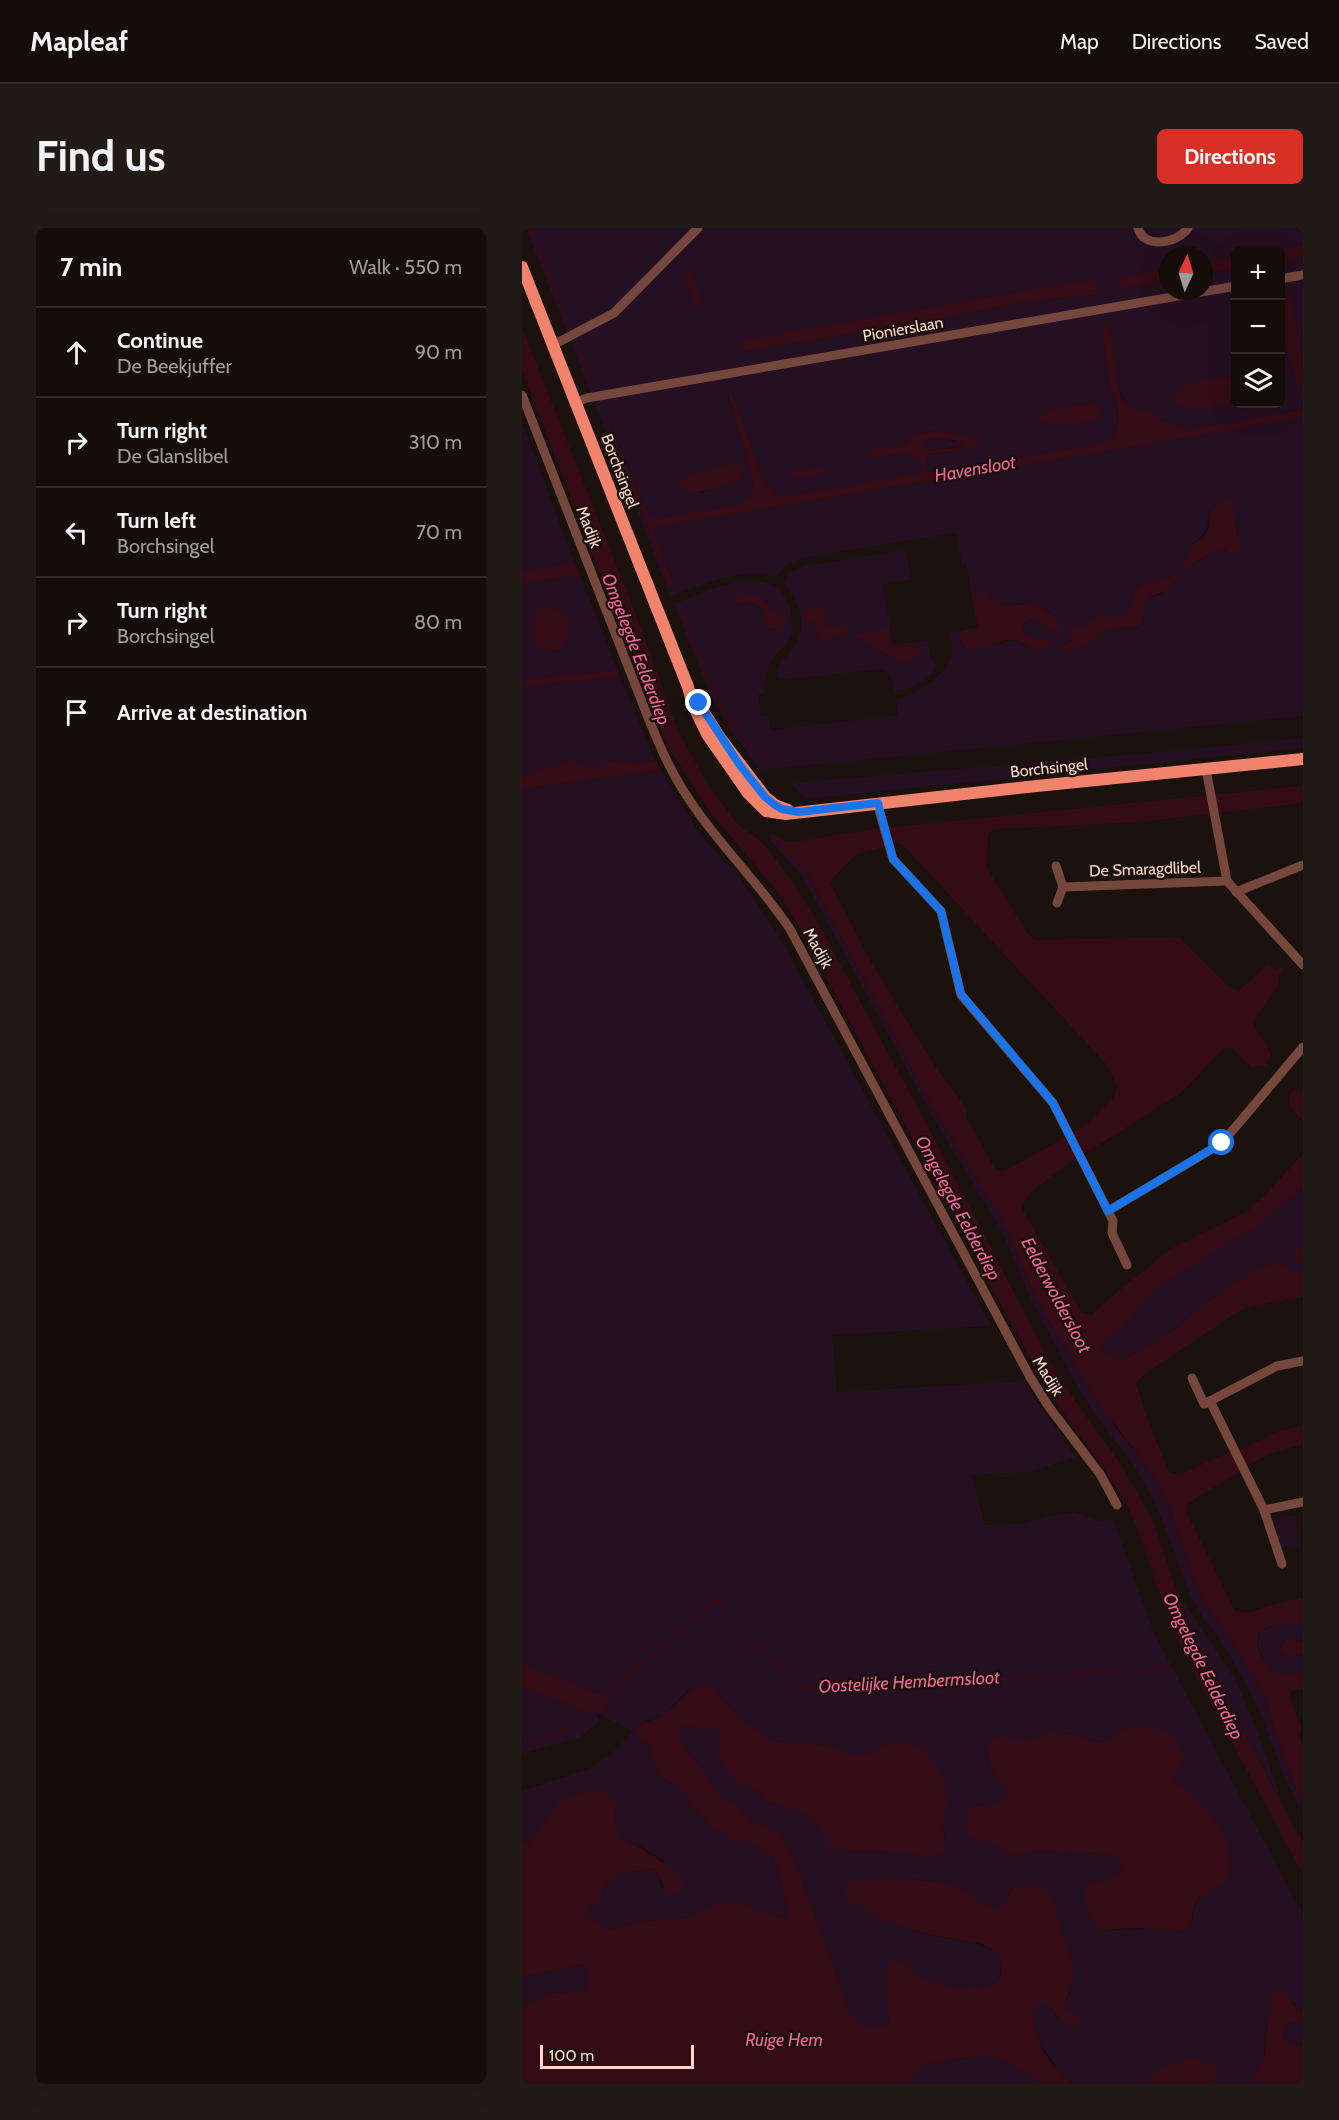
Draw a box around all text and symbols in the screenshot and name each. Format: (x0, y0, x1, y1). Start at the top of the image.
text: Mapleaf (30, 24, 128, 58)
text: Map (1060, 29, 1099, 54)
text: Directions (1132, 29, 1221, 54)
text: Saved (1254, 29, 1309, 54)
button: Directions (1157, 129, 1303, 184)
text: Find us (36, 130, 165, 182)
north arrow (1159, 246, 1213, 300)
map controls (1231, 246, 1285, 408)
button: + (1231, 246, 1285, 300)
text: 7 min (60, 251, 122, 283)
text: Walk · 550 m (349, 255, 462, 279)
button: − (1231, 300, 1285, 354)
street label: Pionierslaan (861, 313, 945, 345)
text: Continue (117, 327, 203, 354)
icon: ahead (60, 336, 93, 369)
text: 90 m (415, 340, 462, 364)
text: De Beekjuffer (117, 354, 232, 378)
button: layers (1231, 354, 1285, 408)
text: Turn right (117, 417, 207, 444)
icon: right (60, 426, 93, 459)
text: 310 m (409, 430, 462, 454)
street label: Borchsingel (597, 431, 643, 511)
text: De Glanslibel (117, 444, 228, 468)
water label: Havensloot (933, 451, 1018, 487)
street label: Madijk (572, 503, 606, 551)
text: Turn left (117, 507, 196, 534)
icon: left (60, 516, 93, 549)
text: 70 m (416, 520, 462, 544)
text: Borchsingel (117, 534, 215, 558)
water label: Omgelegde Eelderdiep (597, 570, 675, 728)
text: Turn right (117, 597, 207, 624)
icon: right (60, 606, 93, 639)
text: 80 m (414, 610, 462, 634)
text: Borchsingel (117, 624, 215, 648)
route end (685, 689, 711, 715)
icon: arrive (60, 696, 93, 729)
text: Arrive at destination (117, 699, 307, 726)
street label: Borchsingel (1009, 754, 1089, 782)
street label: De Smaragdlibel (1089, 858, 1201, 880)
street label: Madijk (799, 924, 837, 972)
route start (1208, 1129, 1234, 1155)
water label: Omgelegde Eelderdiep (911, 1132, 1005, 1284)
water label: Eelderwoldersloot (1016, 1233, 1096, 1357)
street label: Madijk (1028, 1353, 1068, 1400)
water label: Omgelegde Eelderdiep (1158, 1589, 1248, 1743)
water label: Oostelijke Hembermsloot (818, 1666, 1001, 1698)
water label: Ruige Hem (745, 2029, 823, 2051)
scale bar (540, 2042, 694, 2070)
text: 100 m (549, 2046, 594, 2065)

